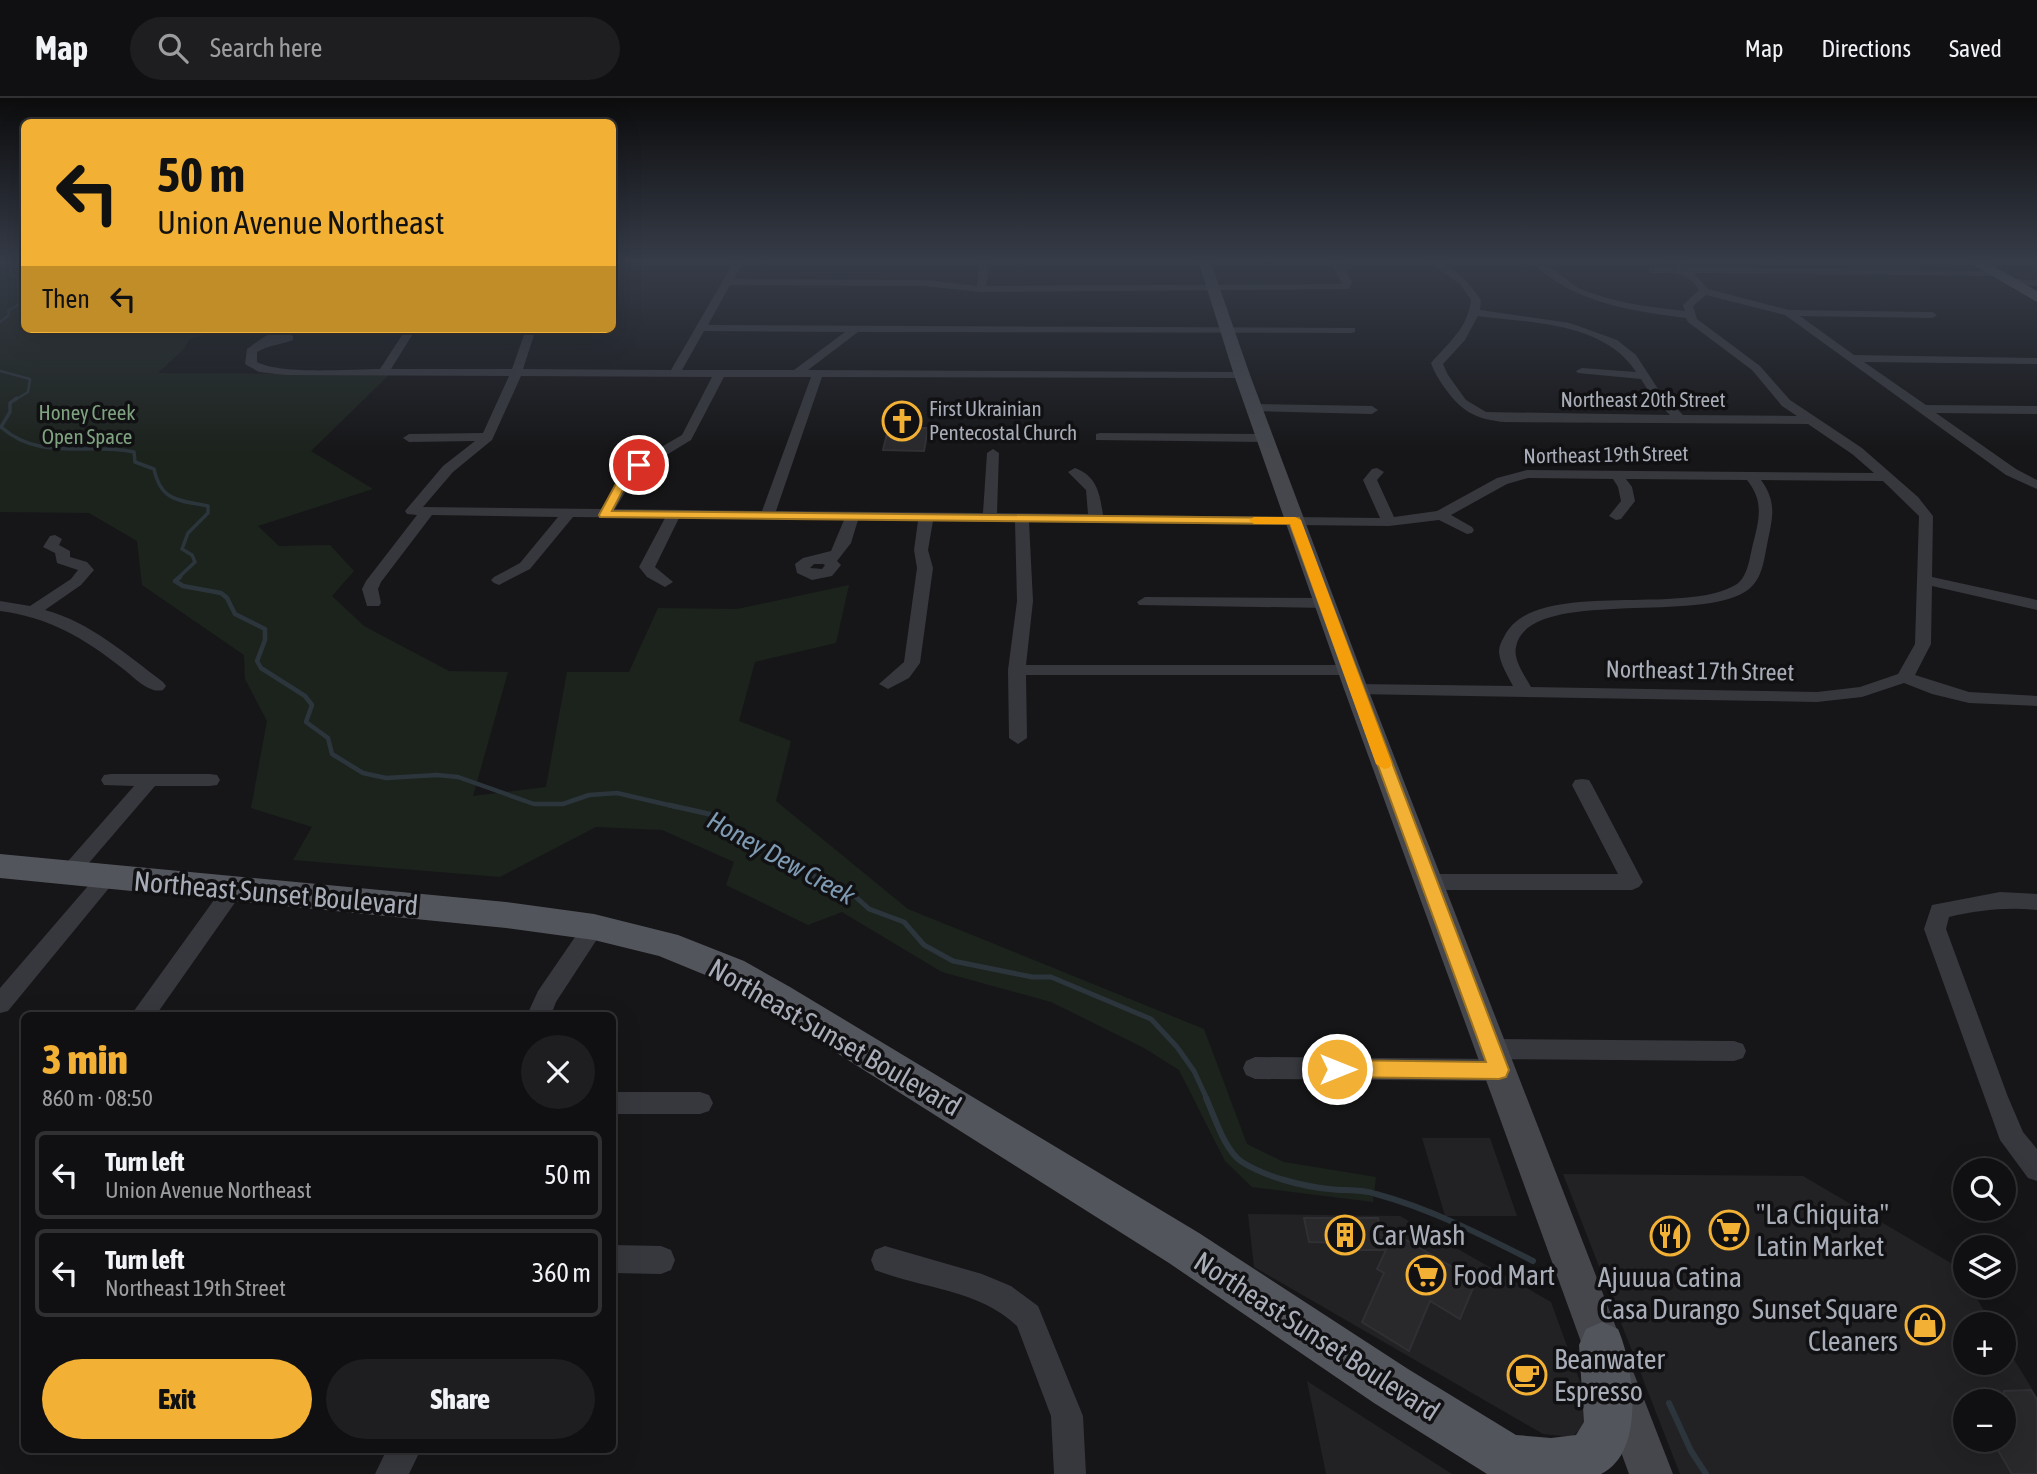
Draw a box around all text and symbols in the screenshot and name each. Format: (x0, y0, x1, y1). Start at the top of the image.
search box (130, 17, 620, 80)
text: Map (35, 29, 88, 67)
icon: search (154, 29, 192, 67)
text: Search here (210, 33, 322, 63)
text: Map (1745, 35, 1783, 62)
text: Directions (1821, 35, 1911, 62)
text: Saved (1949, 35, 2002, 62)
text: 50 m (157, 146, 245, 202)
icon: left (42, 147, 133, 238)
text: Union Avenue Northeast (157, 204, 444, 241)
icon: left (104, 280, 142, 318)
text: Then (42, 284, 90, 314)
street label: Northeast 20th Street (1560, 387, 1726, 411)
place label: First Ukrainian Pentecostal Church (929, 396, 1077, 444)
park label: Honey Creek Open Space (39, 400, 135, 448)
church icon: First Ukrainian Pentecostal Church (881, 400, 923, 442)
pin (609, 435, 669, 495)
street label: Northeast 19th Street (1523, 441, 1689, 467)
icon: arrive (620, 446, 658, 484)
street label: Northeast 17th Street (1605, 655, 1795, 686)
water label: Honey Dew Creek (702, 805, 861, 911)
street label: Northeast Sunset Boulevard (132, 865, 420, 921)
street label: Northeast Sunset Boulevard (703, 952, 967, 1122)
position arrow (1300, 1032, 1374, 1106)
text: 3 min (42, 1035, 128, 1083)
button: close (521, 1035, 595, 1109)
text: 860 m · 08:50 (42, 1085, 153, 1111)
text: Turn left (105, 1147, 185, 1177)
icon: left (46, 1156, 84, 1194)
map controls (1953, 1158, 2016, 1452)
button: search (1953, 1158, 2016, 1221)
text: 50 m (544, 1160, 591, 1190)
text: Union Avenue Northeast (105, 1177, 312, 1203)
place label: "La Chiquita" Latin Market (1756, 1198, 1889, 1262)
supermarket icon: "La Chiquita" Latin Market (1708, 1209, 1750, 1251)
building icon: Car Wash (1324, 1214, 1366, 1256)
restaurant icon: Ajuuua Catina Casa Durango (1649, 1215, 1691, 1257)
place label: Car Wash (1372, 1219, 1466, 1251)
button: layers (1953, 1235, 2016, 1298)
text: Turn left (105, 1245, 185, 1275)
street label: Northeast Sunset Boulevard (1189, 1245, 1445, 1427)
icon: left (46, 1254, 84, 1292)
supermarket icon: Food Mart (1405, 1254, 1447, 1296)
text: 360 m (532, 1258, 591, 1288)
place label: Food Mart (1453, 1259, 1555, 1291)
place label: Ajuuua Catina Casa Durango (1598, 1261, 1742, 1325)
text: Northeast 19th Street (105, 1275, 286, 1301)
place label: Sunset Square Cleaners (1752, 1293, 1898, 1357)
shop icon: Sunset Square Cleaners (1904, 1304, 1946, 1346)
button: + (1953, 1312, 2016, 1375)
place label: Beanwater Espresso (1554, 1343, 1666, 1407)
cafe icon: Beanwater Espresso (1506, 1354, 1548, 1396)
button: Exit (42, 1359, 312, 1439)
button: Share (326, 1359, 595, 1439)
button: − (1953, 1389, 2016, 1452)

